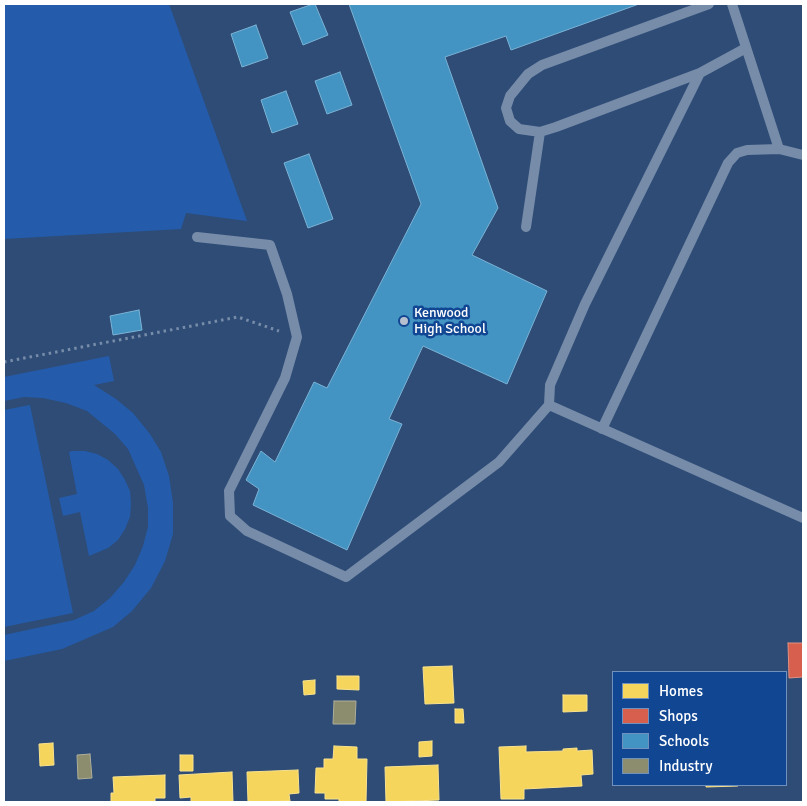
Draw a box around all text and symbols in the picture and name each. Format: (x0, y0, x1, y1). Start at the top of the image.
place label: Kenwood High School (414, 305, 486, 338)
marker: Kenwood High School (398, 315, 410, 327)
legend (612, 671, 787, 786)
text: Homes (659, 682, 703, 700)
text: Shops (659, 707, 698, 725)
text: Schools (659, 732, 709, 750)
text: Industry (659, 757, 712, 775)

